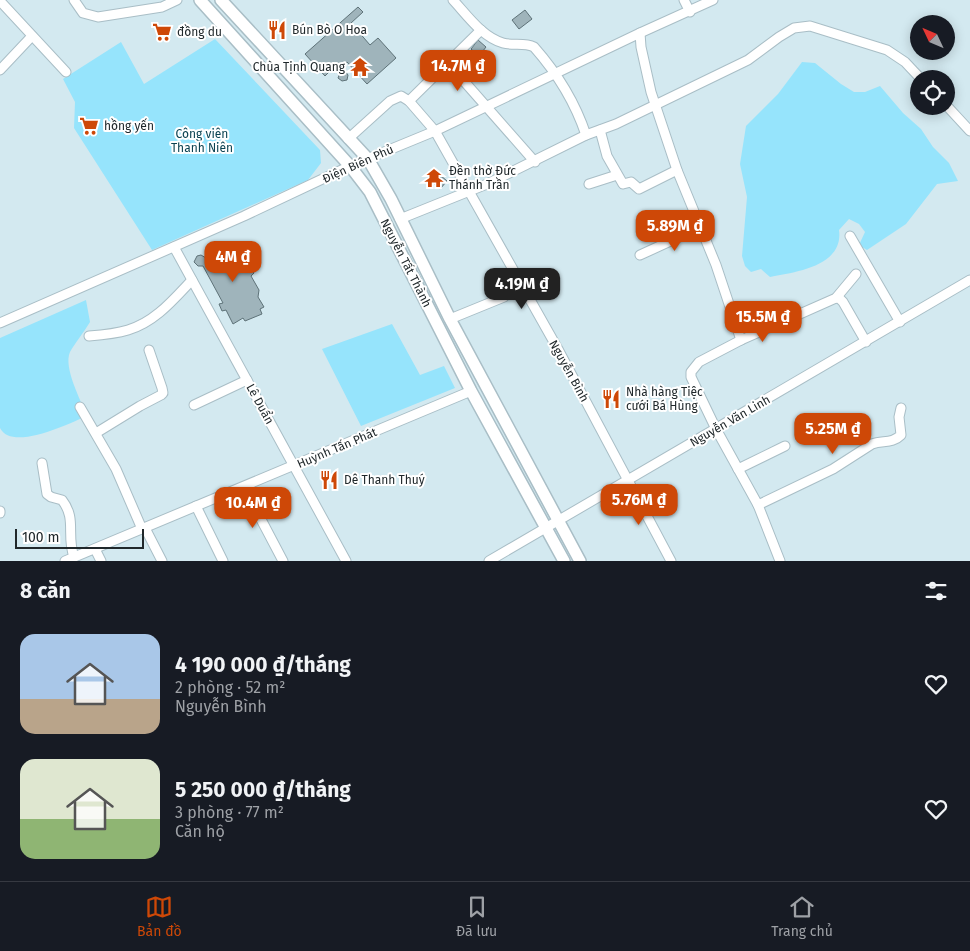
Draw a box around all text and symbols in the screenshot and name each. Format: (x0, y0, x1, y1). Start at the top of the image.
north arrow (910, 15, 955, 60)
map controls (910, 15, 955, 115)
restaurant icon: Bún Bò O Hoa (266, 19, 288, 41)
supermarket icon: đồng du (151, 21, 173, 43)
place label: Bún Bò O Hoa (292, 23, 367, 37)
place label: đồng du (177, 24, 222, 39)
pin: 14.7M ₫ (412, 49, 504, 92)
temple icon: Chùa Tịnh Quang (349, 56, 371, 78)
text: 14.7M ₫ (431, 56, 485, 75)
place label: Chùa Tịnh Quang (253, 60, 346, 74)
button: locate (910, 70, 955, 115)
supermarket icon: hồng yến (78, 115, 100, 137)
place label: hồng yến (104, 118, 154, 133)
park label: Công viên Thanh Niên (171, 127, 233, 155)
street label: Điện Biên Phủ (320, 142, 396, 186)
place label: Đền thờ Đức Thánh Trần (449, 163, 516, 192)
temple icon: Đền thờ Đức Thánh Trần (423, 167, 445, 189)
pin: 5.89M ₫ (629, 210, 721, 252)
street label: Nguyễn Tất Thành (378, 216, 435, 310)
text: 5.89M ₫ (647, 216, 703, 235)
pin: 4M ₫ (203, 240, 263, 283)
text: 4M ₫ (215, 247, 251, 266)
pin: 4.19M ₫ (476, 268, 568, 310)
text: 4.19M ₫ (495, 274, 549, 293)
pin: 15.5M ₫ (717, 300, 809, 343)
text: 15.5M ₫ (736, 307, 790, 326)
street label: Nguyễn Bình (546, 337, 593, 404)
street label: Lê Duẩn (243, 381, 278, 426)
place label: Nhà hàng Tiệc cưới Bá Hùng (626, 385, 703, 413)
restaurant icon: Nhà hàng Tiệc cưới Bá Hùng (600, 388, 622, 410)
street label: Nguyễn Văn Linh (687, 392, 773, 450)
pin: 5.25M ₫ (787, 412, 879, 455)
text: 5.25M ₫ (805, 419, 861, 438)
street label: Huỳnh Tấn Phát (295, 424, 380, 471)
restaurant icon: Dê Thanh Thuý (318, 469, 340, 491)
place label: Dê Thanh Thuý (344, 473, 425, 487)
pin: 5.76M ₫ (593, 484, 685, 526)
pin: 10.4M ₫ (207, 486, 299, 529)
text: 5.76M ₫ (612, 490, 666, 509)
text: 10.4M ₫ (225, 493, 281, 512)
scale bar (15, 526, 144, 549)
text: 100 m (22, 529, 59, 546)
icon: filters (922, 577, 950, 605)
text: 8 căn (20, 578, 71, 604)
text: 4 190 000 ₫/tháng (175, 652, 351, 678)
icon: home (60, 654, 120, 714)
icon: heart (922, 670, 950, 698)
text: 2 phòng · 52 m² (175, 678, 285, 697)
text: Nguyễn Bình (175, 697, 267, 716)
text: 5 250 000 ₫/tháng (175, 777, 351, 803)
icon: home (60, 779, 120, 839)
icon: heart (922, 795, 950, 823)
text: 3 phòng · 77 m² (175, 803, 284, 822)
text: Căn hộ (175, 822, 225, 841)
tab: Bản đồ (137, 893, 182, 940)
tab: Đã lưu (456, 893, 497, 940)
tab: Trang chủ (771, 893, 833, 940)

